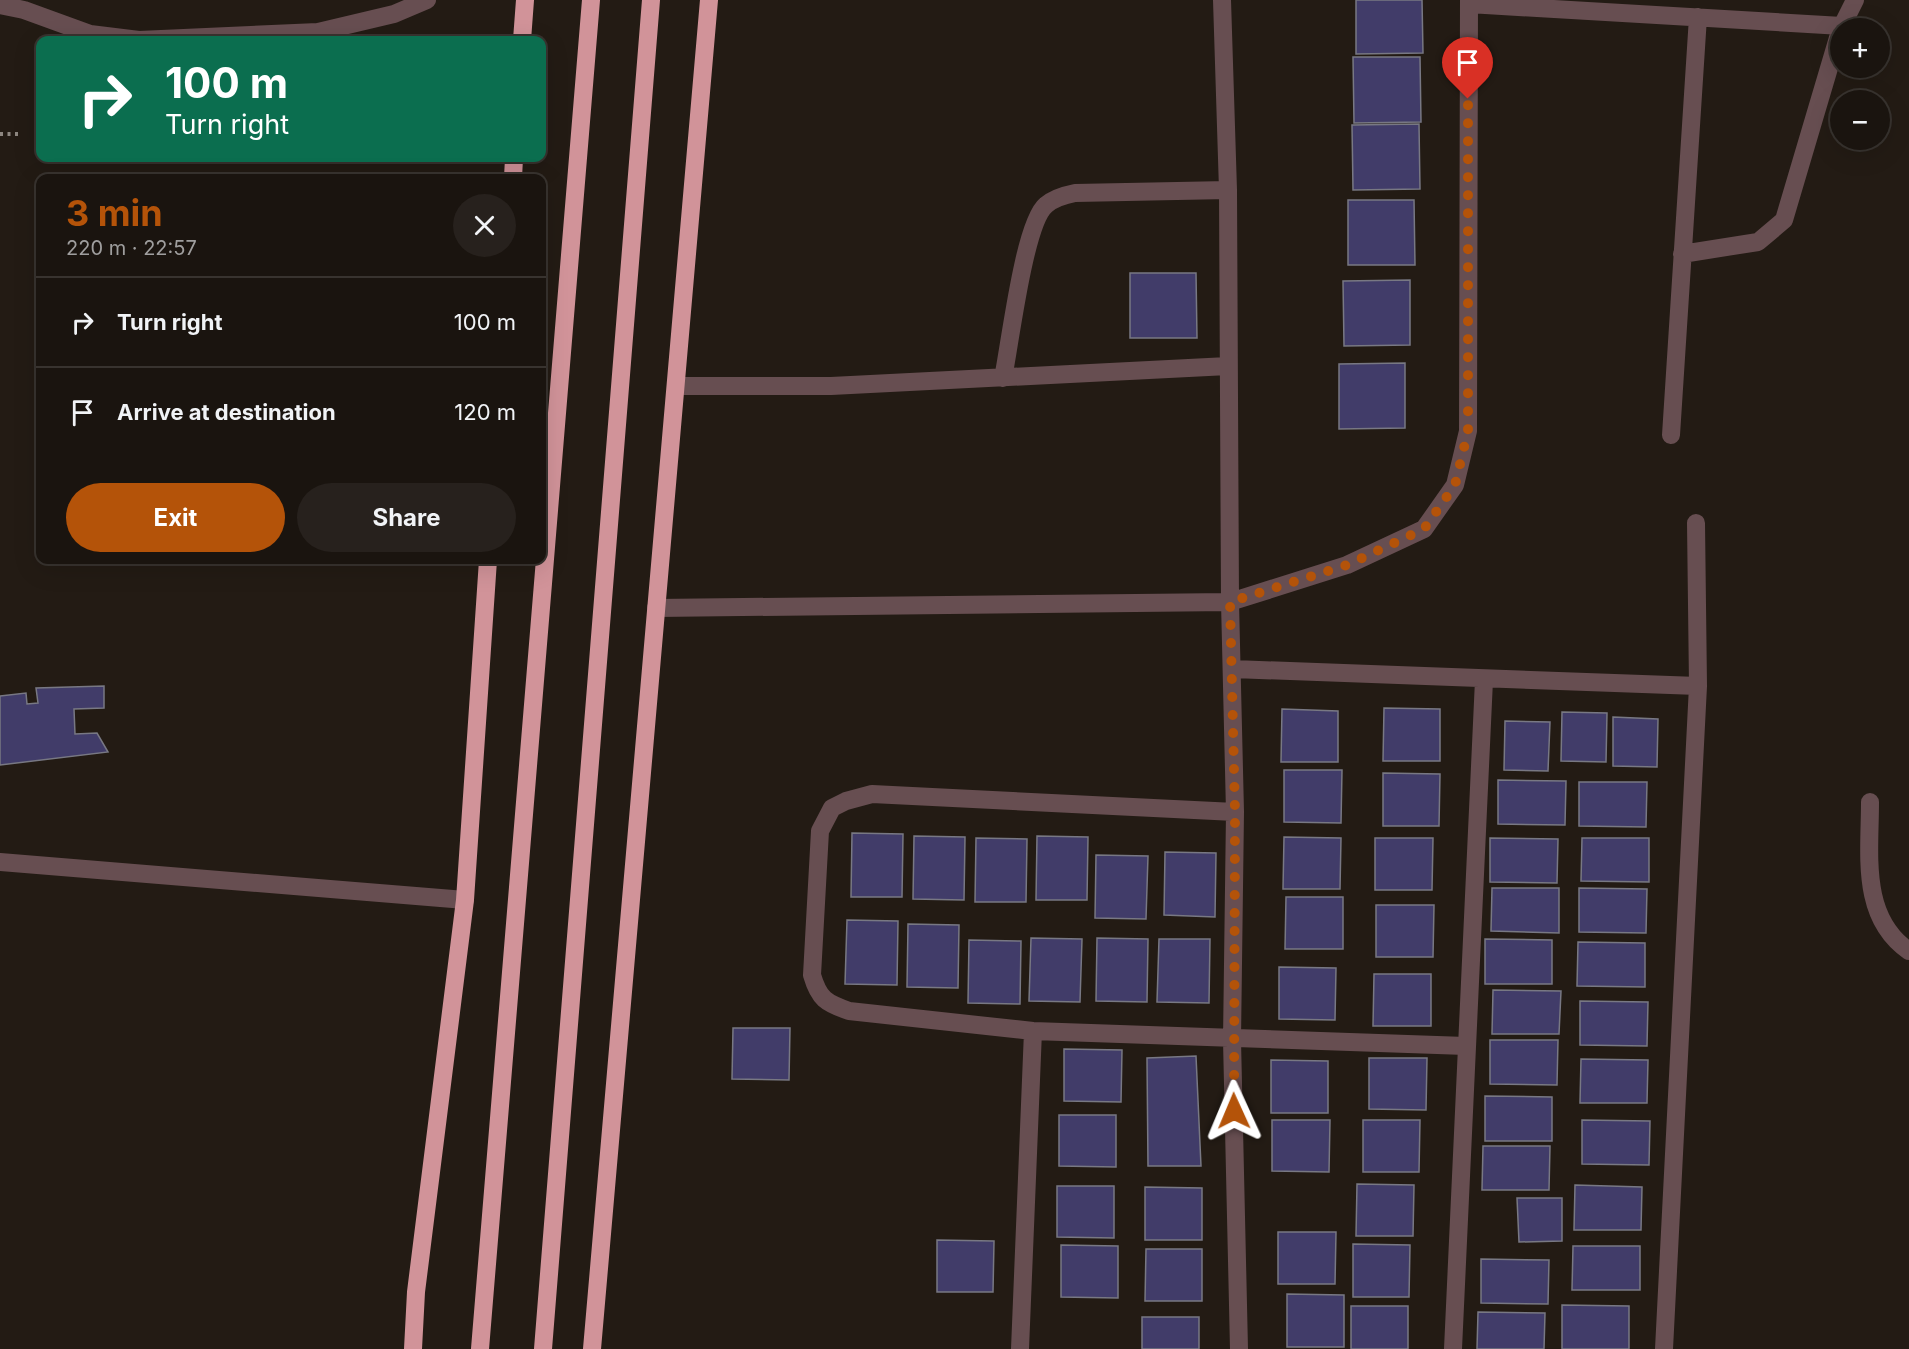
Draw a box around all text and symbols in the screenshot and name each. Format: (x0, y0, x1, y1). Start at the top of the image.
map controls (1830, 18, 1890, 150)
button: + (1830, 18, 1890, 78)
pin (1442, 37, 1493, 99)
icon: arrive (1451, 46, 1484, 79)
text: 100 m (165, 57, 288, 108)
icon: right (66, 60, 144, 138)
button: − (1830, 90, 1890, 150)
text: Turn right (165, 108, 289, 141)
text: 3 min (66, 191, 163, 235)
button: close (453, 194, 516, 257)
text: 220 m · 22:57 (66, 236, 197, 260)
icon: right (66, 306, 99, 339)
text: Turn right (117, 309, 223, 335)
text: 100 m (454, 309, 516, 335)
icon: arrive (66, 396, 99, 429)
text: Arrive at destination (117, 399, 336, 425)
text: 120 m (454, 399, 516, 425)
button: Exit (66, 483, 285, 552)
button: Share (297, 483, 516, 552)
position arrow (1202, 1079, 1266, 1143)

